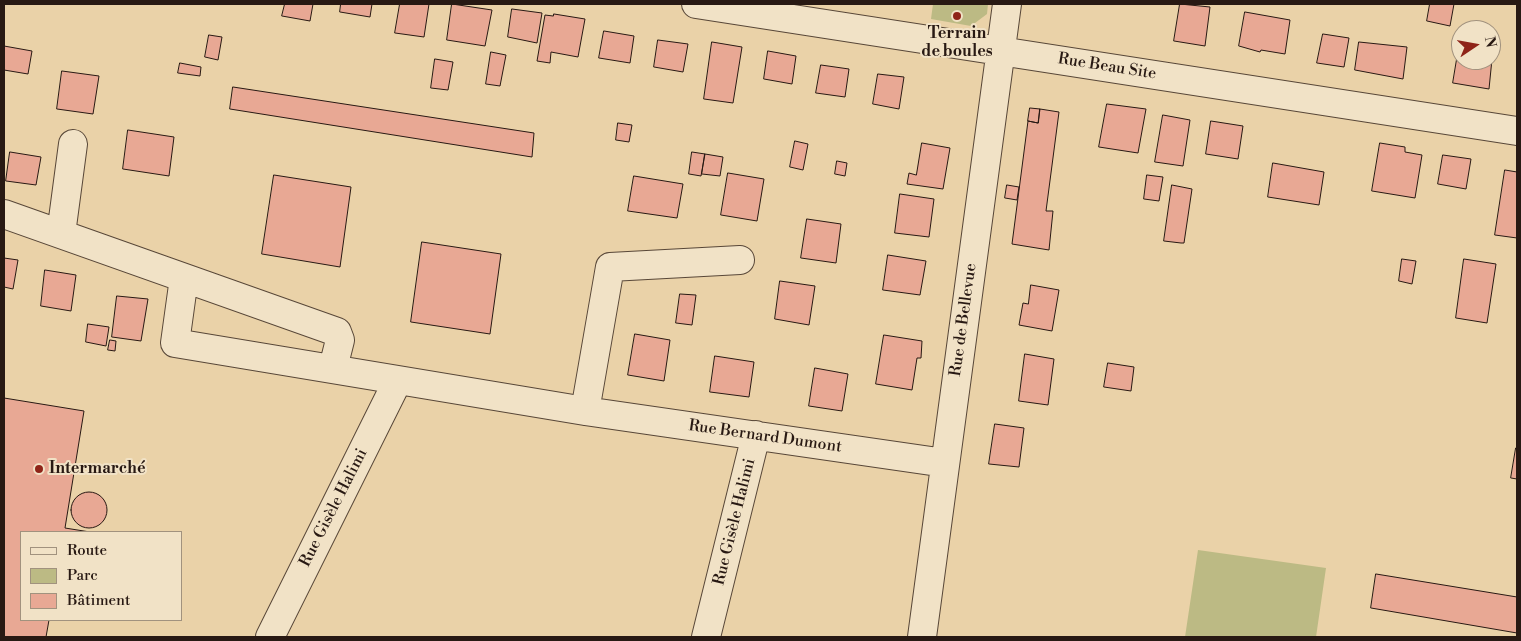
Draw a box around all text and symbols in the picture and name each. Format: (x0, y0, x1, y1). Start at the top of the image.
marker: Terrain de boules (951, 10, 963, 22)
north arrow (1451, 20, 1501, 70)
place label: Terrain de boules (921, 24, 993, 62)
text: N (1480, 35, 1500, 49)
street label: Rue Beau Site (1056, 50, 1158, 84)
street label: Rue de Bellevue (947, 262, 981, 378)
street label: Rue Bernard Dumont (687, 417, 843, 457)
street label: Rue Gisèle Halimi (296, 446, 372, 570)
street label: Rue Gisèle Halimi (710, 457, 760, 587)
place label: Intermarché (49, 459, 145, 479)
marker: Intermarché (33, 463, 45, 475)
legend (20, 531, 182, 621)
text: Route (67, 541, 107, 560)
text: Parc (67, 566, 98, 585)
text: Bâtiment (67, 591, 130, 610)

